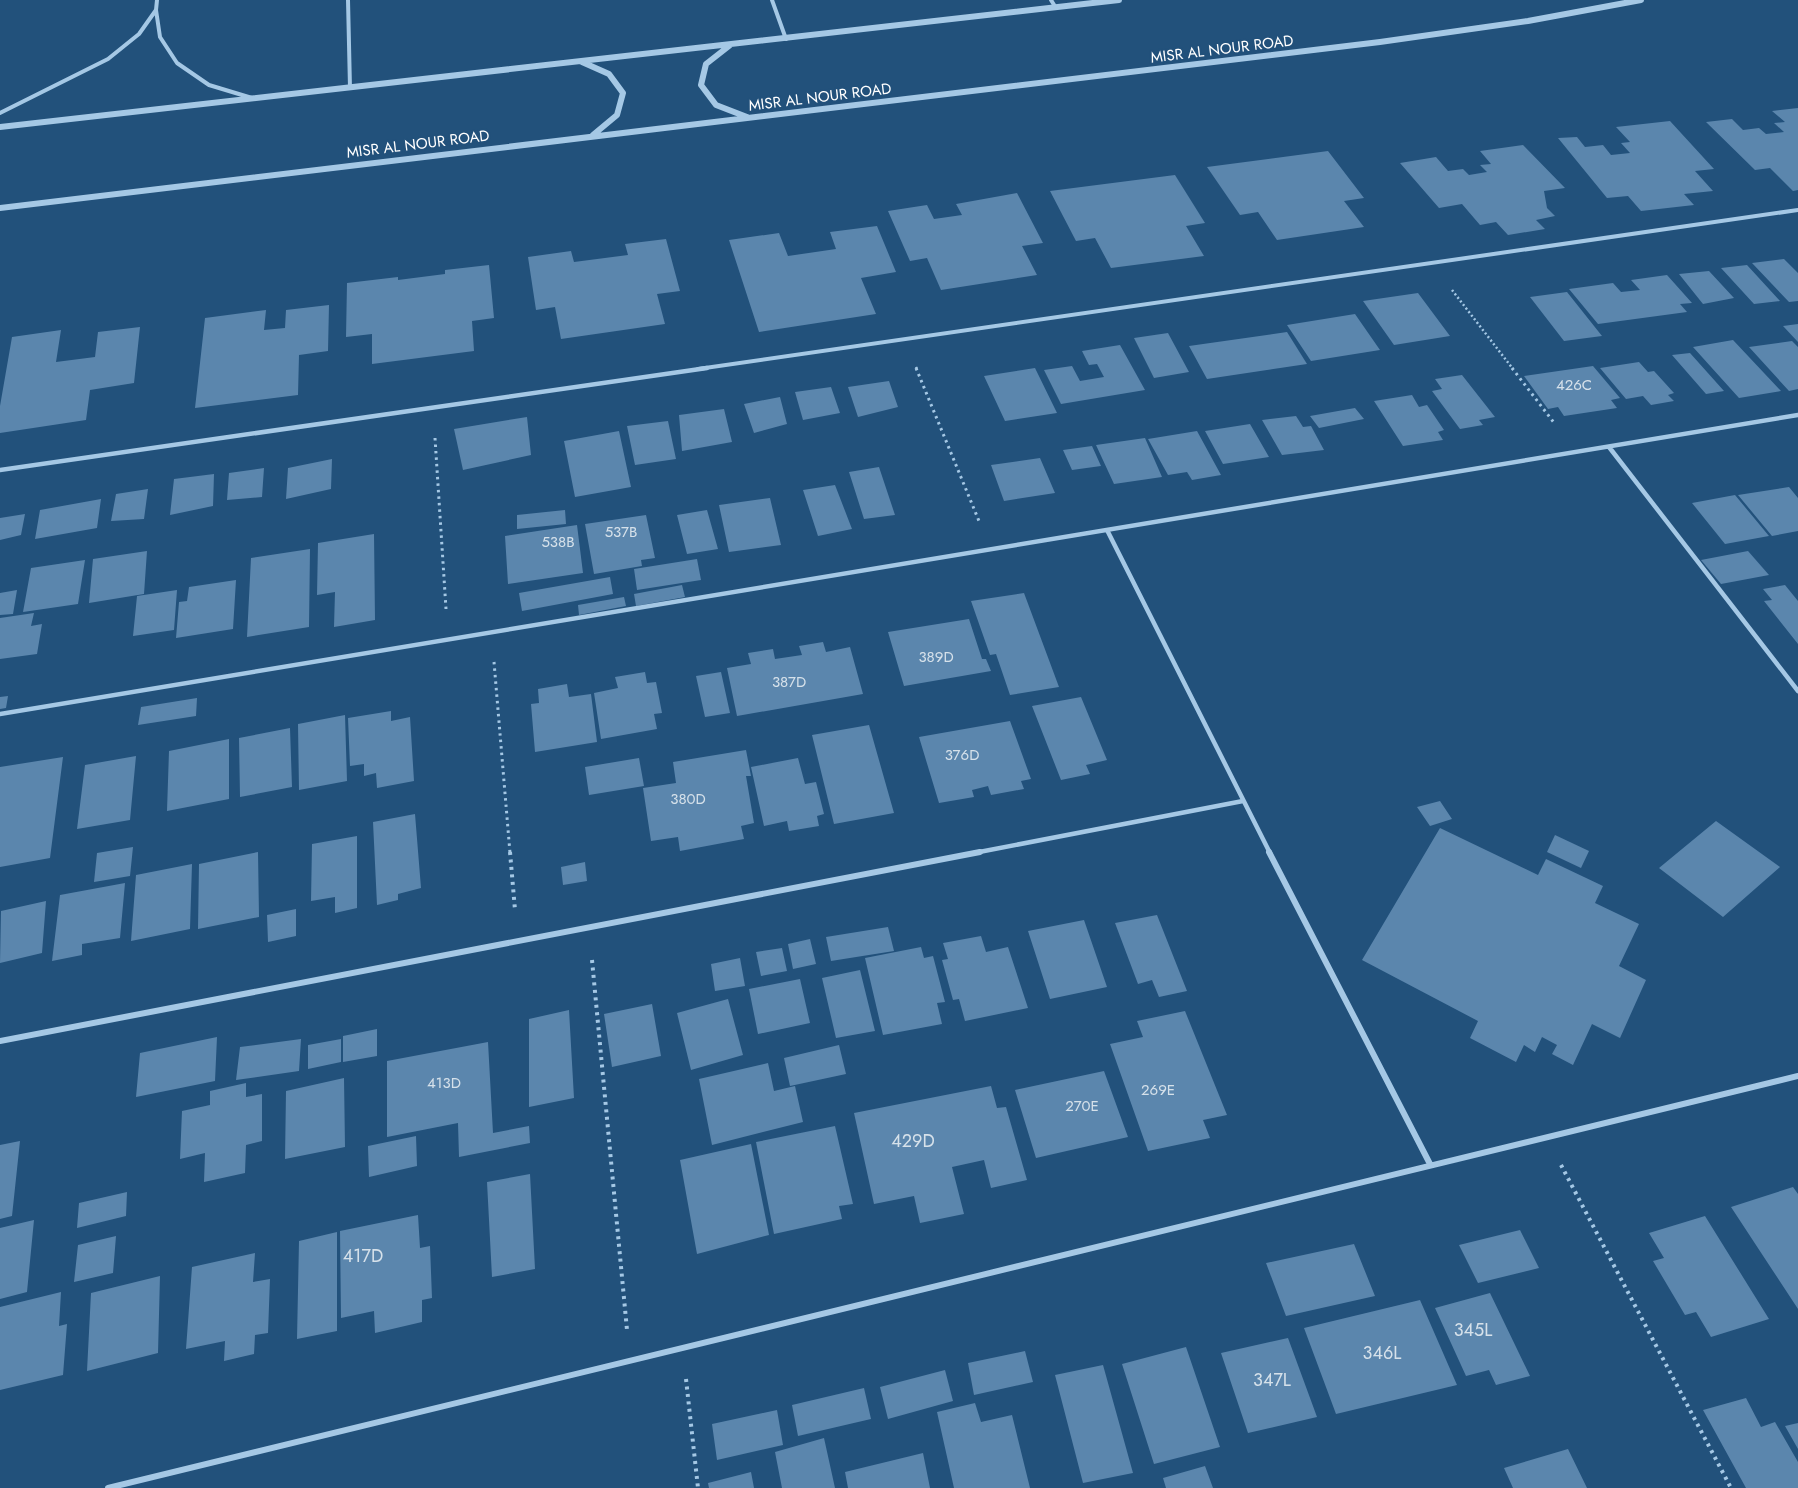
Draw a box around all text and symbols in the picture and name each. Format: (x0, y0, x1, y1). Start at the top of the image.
street label: MISR AL NOUR ROAD (1149, 29, 1295, 69)
street label: MISR AL NOUR ROAD (747, 77, 893, 117)
street label: MISR AL NOUR ROAD (345, 124, 491, 164)
house number: 426C (1556, 374, 1592, 396)
house number: 537B (605, 521, 637, 543)
house number: 538B (541, 531, 575, 553)
house number: 389D (918, 646, 954, 668)
house number: 387D (772, 671, 806, 693)
house number: 376D (945, 744, 979, 766)
house number: 380D (670, 788, 706, 810)
house number: 413D (427, 1072, 461, 1094)
house number: 269E (1141, 1079, 1175, 1101)
house number: 270E (1065, 1095, 1099, 1117)
house number: 429D (891, 1128, 935, 1154)
house number: 417D (343, 1243, 383, 1269)
house number: 345L (1454, 1317, 1492, 1343)
house number: 346L (1363, 1340, 1401, 1366)
house number: 347L (1253, 1367, 1291, 1393)

